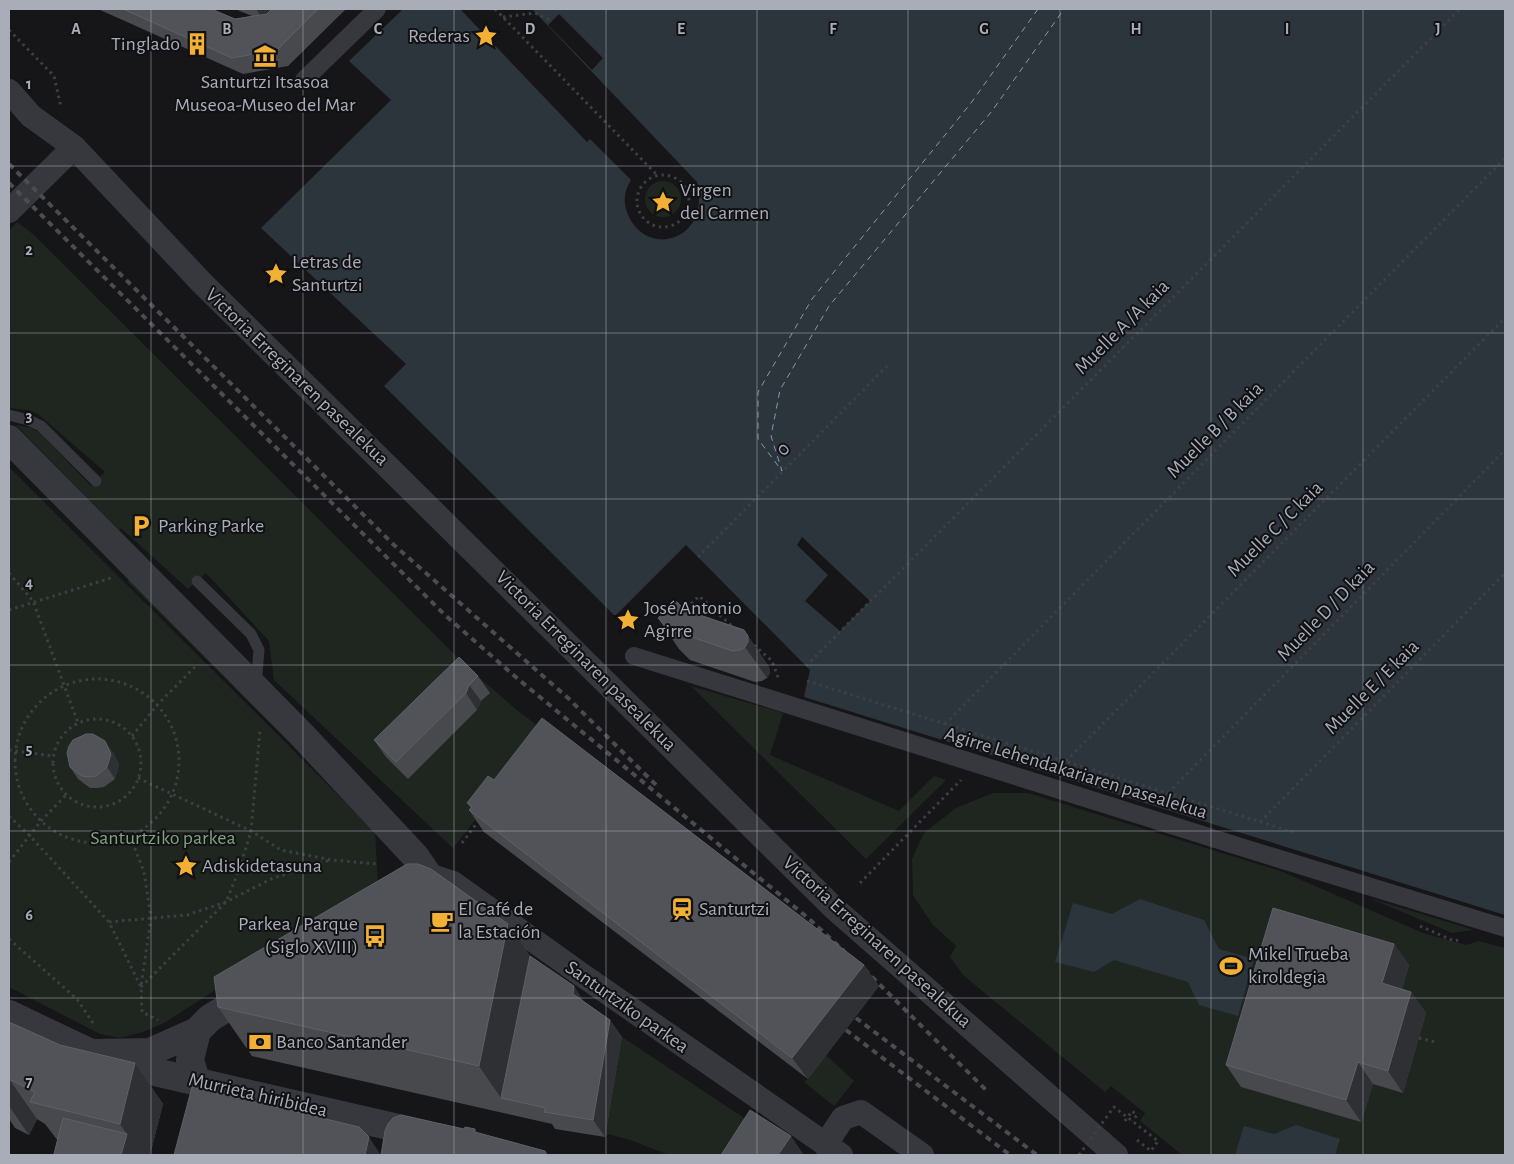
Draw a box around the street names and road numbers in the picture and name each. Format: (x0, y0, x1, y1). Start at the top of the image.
street label: Muelle A /A kaia (1071, 276, 1173, 378)
street label: Victoria Erreginaren pasealekua (202, 284, 392, 470)
street label: Muelle B / B kaia (1163, 378, 1267, 482)
street label: 0 (772, 438, 794, 460)
street label: Muelle C / C kaia (1223, 477, 1327, 581)
street label: Muelle D / D kaia (1273, 557, 1379, 665)
street label: Victoria Erreginaren pasealekua (492, 567, 680, 755)
street label: Muelle E / E kaia (1321, 636, 1423, 738)
street label: Agirre Lehendakariaren pasealekua (942, 723, 1210, 823)
street label: Victoria Erreginaren pasealekua (779, 852, 975, 1032)
street label: Santurtziko parkea (562, 957, 692, 1057)
street label: Murrieta hiribidea (187, 1069, 329, 1121)

